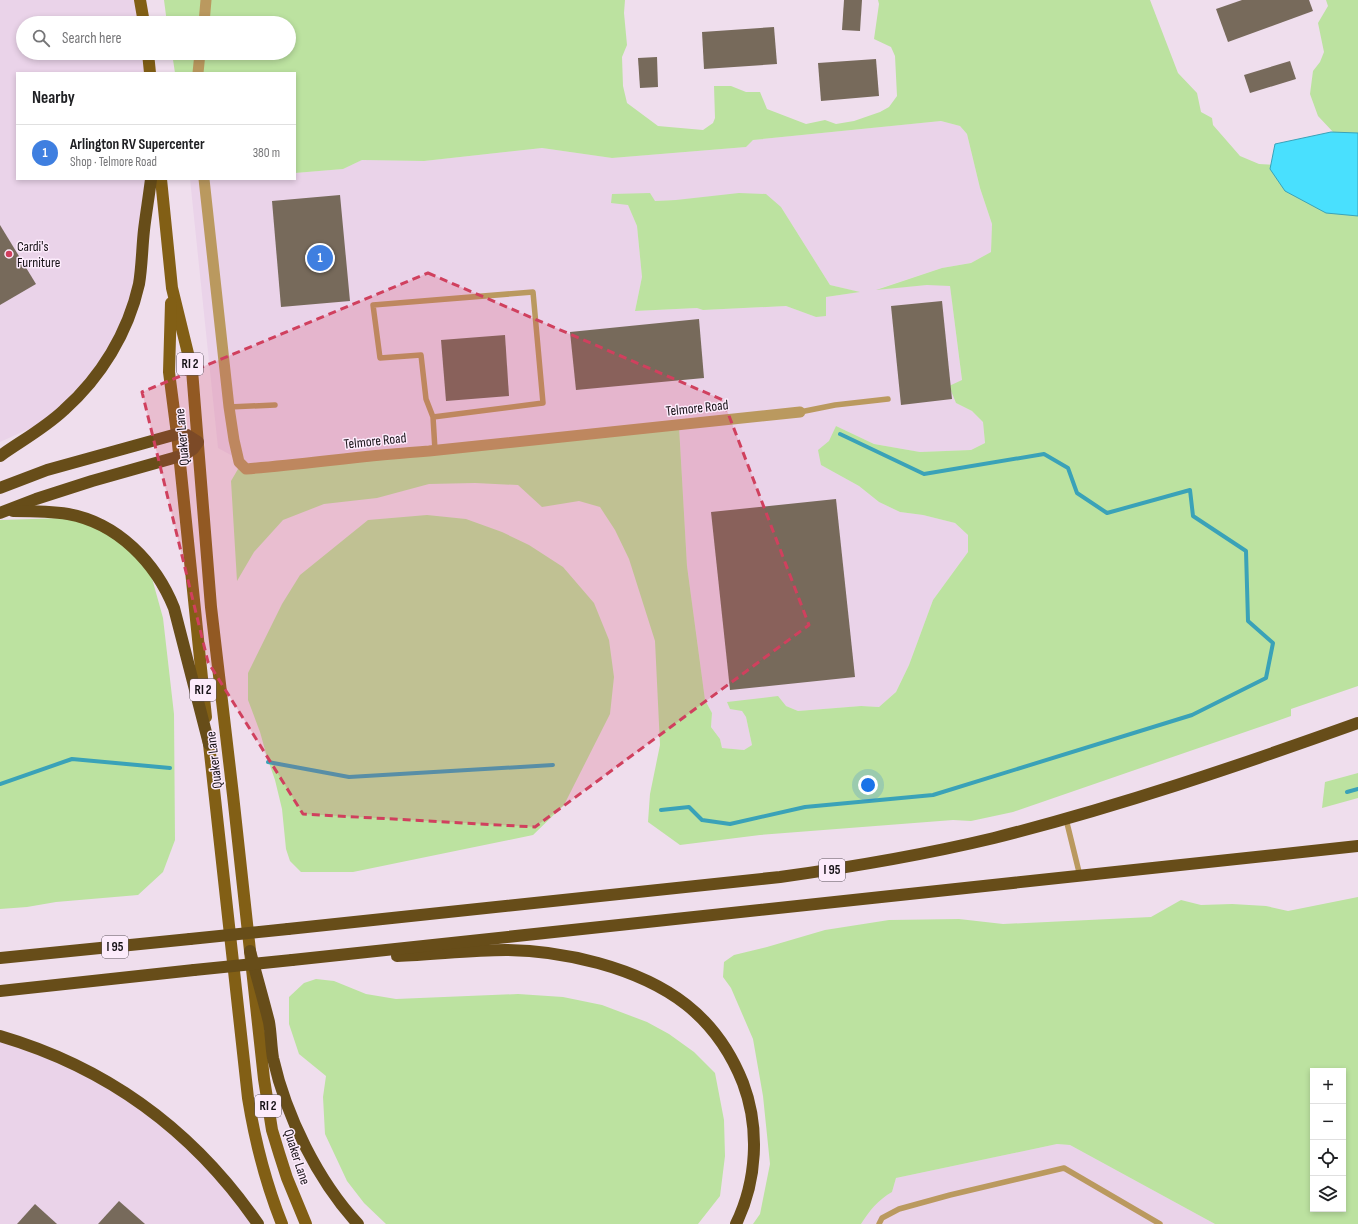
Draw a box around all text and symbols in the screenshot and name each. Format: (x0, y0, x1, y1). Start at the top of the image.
search box (16, 16, 296, 60)
icon: search (30, 27, 52, 49)
text: Search here (62, 29, 122, 48)
text: Nearby (32, 88, 75, 108)
text: Arlington RV Supercenter (70, 135, 205, 154)
text: 1 (42, 145, 48, 161)
text: 380 m (253, 145, 280, 161)
text: Shop · Telmore Road (70, 154, 157, 170)
place label: Cardi's Furniture (17, 238, 60, 271)
pin: 1 (307, 243, 333, 273)
marker: Cardi's Furniture (4, 249, 14, 259)
road number: RI 2 (177, 353, 203, 375)
street label: Telmore Road (665, 396, 729, 420)
street label: Quaker Lane (171, 408, 193, 466)
street label: Telmore Road (343, 429, 407, 453)
road number: RI 2 (190, 679, 216, 701)
street label: Quaker Lane (202, 731, 226, 789)
your location (858, 775, 878, 795)
road number: I 95 (819, 859, 845, 881)
road number: I 95 (102, 936, 128, 958)
map controls (1310, 1068, 1346, 1212)
button: + (1310, 1068, 1346, 1104)
road number: RI 2 (255, 1095, 281, 1117)
button: − (1310, 1104, 1346, 1140)
street label: Quaker Lane (280, 1127, 314, 1187)
button: locate (1310, 1140, 1346, 1176)
button: layers (1310, 1176, 1346, 1212)

